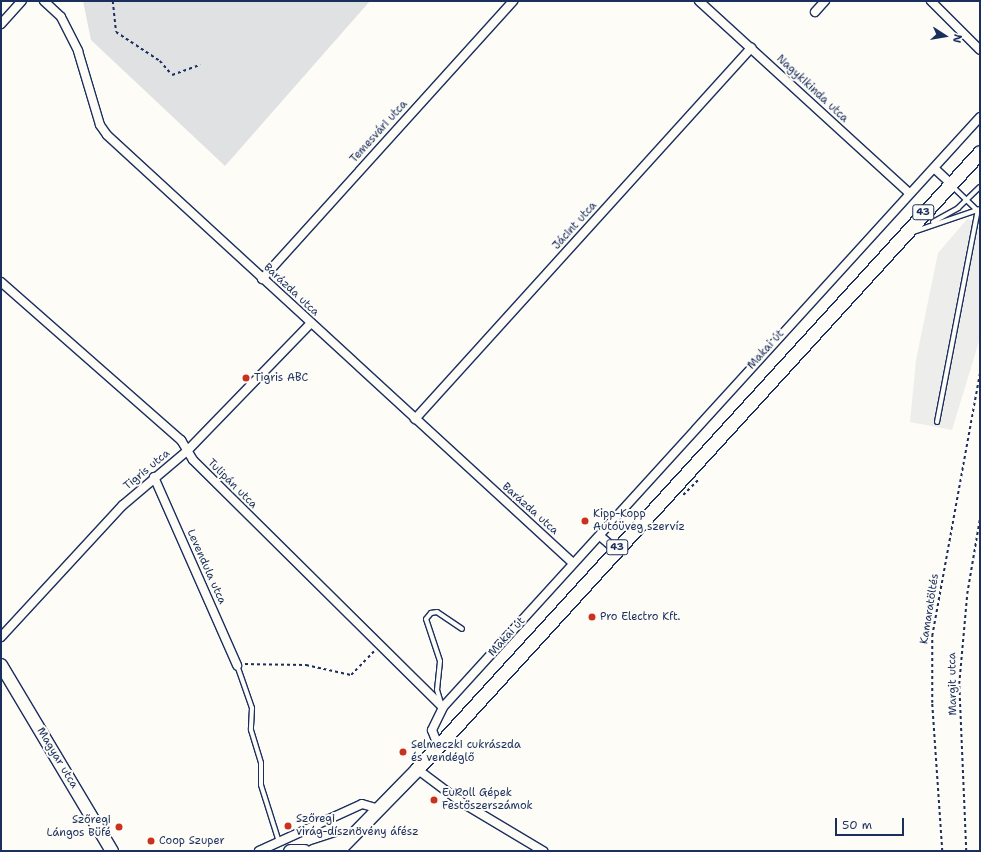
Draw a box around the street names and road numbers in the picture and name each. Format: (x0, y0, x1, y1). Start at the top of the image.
street label: Nagykikinda utca (773, 52, 851, 126)
street label: Temesvári utca (348, 98, 410, 166)
street label: Jácint utca (550, 199, 600, 253)
road number: 43 (912, 204, 934, 220)
street label: Barázda utca (260, 261, 322, 319)
street label: Makai út (745, 328, 787, 372)
street label: Tigris utca (121, 447, 173, 493)
street label: Tulipán utca (204, 456, 260, 512)
street label: Barázda utca (499, 480, 561, 538)
street label: Levendula utca (184, 528, 228, 606)
road number: 43 (606, 539, 628, 555)
street label: Kamaratöltés (918, 573, 942, 645)
street label: Makai út (486, 615, 528, 659)
street label: Margit utca (946, 652, 960, 716)
street label: Magyar utca (34, 725, 80, 791)

